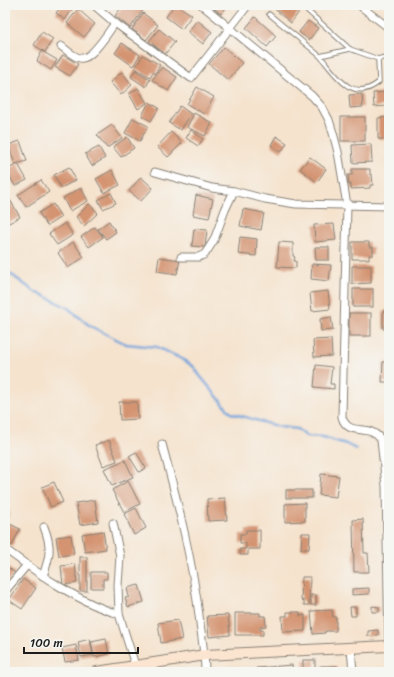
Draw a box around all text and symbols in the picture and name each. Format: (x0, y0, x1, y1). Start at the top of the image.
scale bar (24, 629, 138, 655)
text: 100 m (30, 632, 63, 654)

